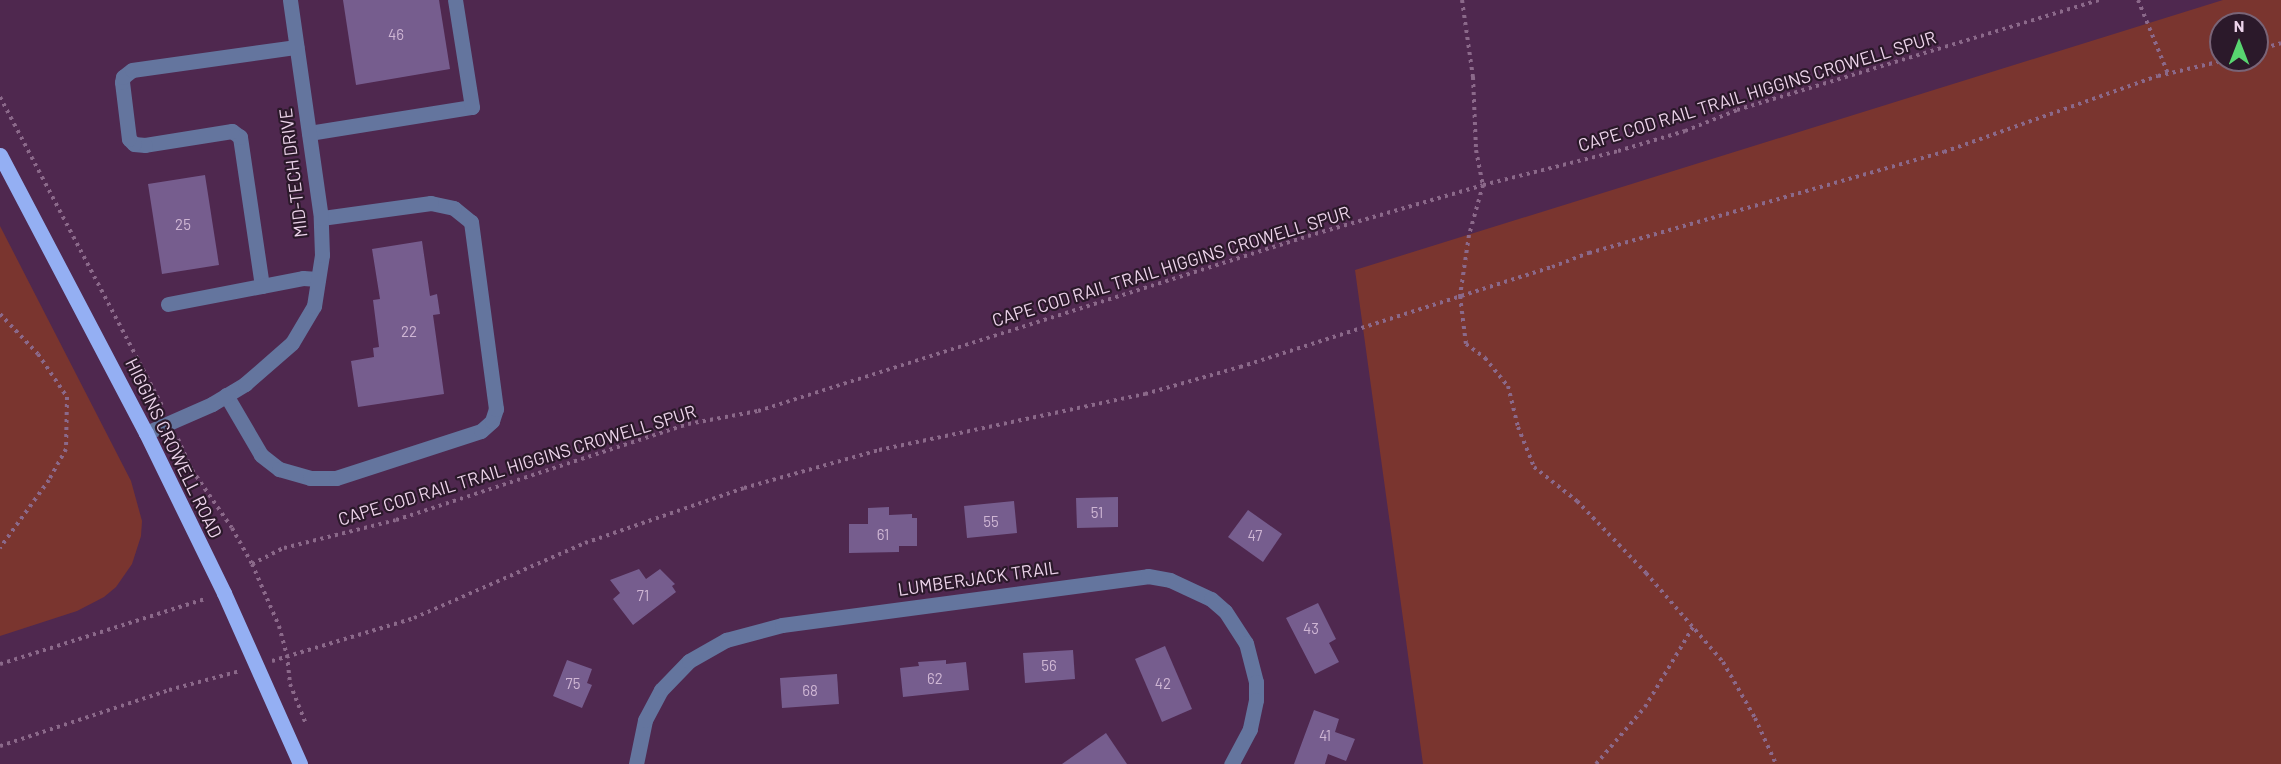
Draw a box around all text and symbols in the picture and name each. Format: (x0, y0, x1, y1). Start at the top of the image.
north arrow (2209, 12, 2269, 72)
text: N (2234, 16, 2244, 35)
house number: 46 (388, 26, 404, 44)
street label: CAPE COD RAIL TRAIL HIGGINS CROWELL SPUR (1575, 26, 1939, 156)
street label: MID-TECH DRIVE (274, 107, 312, 239)
street label: CAPE COD RAIL TRAIL HIGGINS CROWELL SPUR (989, 201, 1353, 331)
house number: 25 (175, 216, 191, 234)
house number: 22 (401, 323, 417, 341)
street label: HIGGINS CROWELL ROAD (121, 355, 227, 541)
street label: CAPE COD RAIL TRAIL HIGGINS CROWELL SPUR (335, 400, 699, 530)
house number: 51 (1091, 504, 1103, 522)
house number: 55 (983, 513, 999, 531)
house number: 61 (877, 526, 889, 544)
house number: 47 (1248, 527, 1262, 545)
street label: LUMBERJACK TRAIL (896, 556, 1060, 600)
house number: 71 (637, 587, 649, 605)
house number: 43 (1303, 620, 1319, 638)
house number: 56 (1041, 657, 1057, 675)
house number: 62 (927, 670, 943, 688)
house number: 75 (566, 675, 580, 693)
house number: 42 (1155, 675, 1171, 693)
house number: 68 (802, 682, 818, 700)
house number: 41 (1319, 727, 1331, 745)

